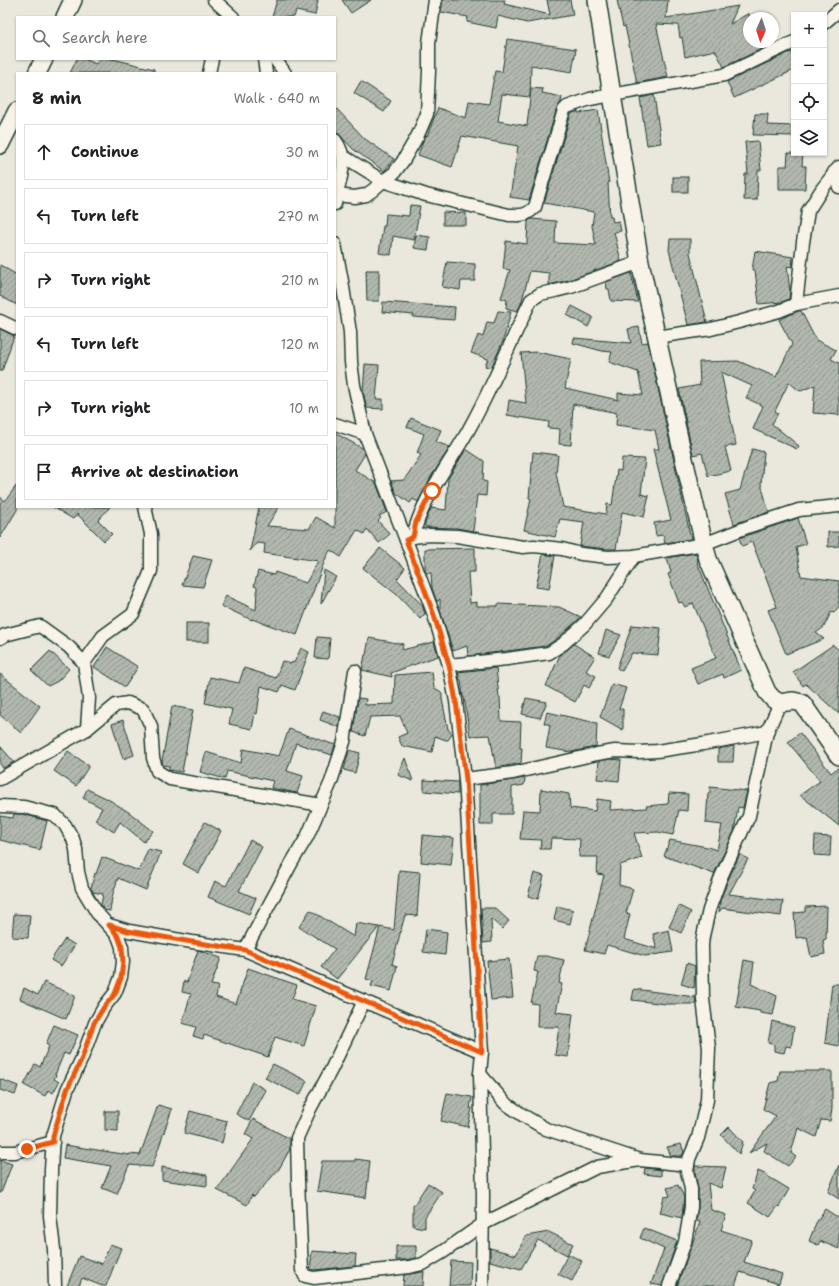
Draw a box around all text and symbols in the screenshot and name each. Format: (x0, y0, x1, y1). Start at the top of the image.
north arrow (743, 12, 779, 48)
map controls (791, 12, 827, 156)
button: + (791, 12, 827, 48)
search box (16, 16, 336, 60)
icon: search (30, 27, 52, 49)
text: Search here (62, 28, 148, 48)
button: − (791, 48, 827, 84)
button: locate (791, 84, 827, 120)
text: 8 min (32, 87, 82, 109)
text: Walk · 640 m (234, 90, 320, 107)
button: layers (791, 120, 827, 156)
icon: ahead (33, 141, 55, 163)
text: Continue (71, 142, 139, 162)
text: 30 m (285, 144, 319, 161)
icon: left (33, 205, 55, 227)
text: Turn left (71, 206, 139, 226)
text: 270 m (277, 208, 319, 225)
icon: right (33, 269, 55, 291)
text: Turn right (71, 270, 151, 290)
text: 210 m (281, 272, 319, 289)
icon: left (33, 333, 55, 355)
text: Turn left (71, 334, 139, 354)
text: 120 m (281, 336, 319, 353)
icon: right (33, 397, 55, 419)
text: Turn right (71, 398, 151, 418)
text: 10 m (289, 400, 319, 417)
icon: arrive (33, 461, 55, 483)
text: Arrive at destination (71, 462, 239, 482)
route start (423, 482, 441, 500)
route end (18, 1140, 36, 1158)

